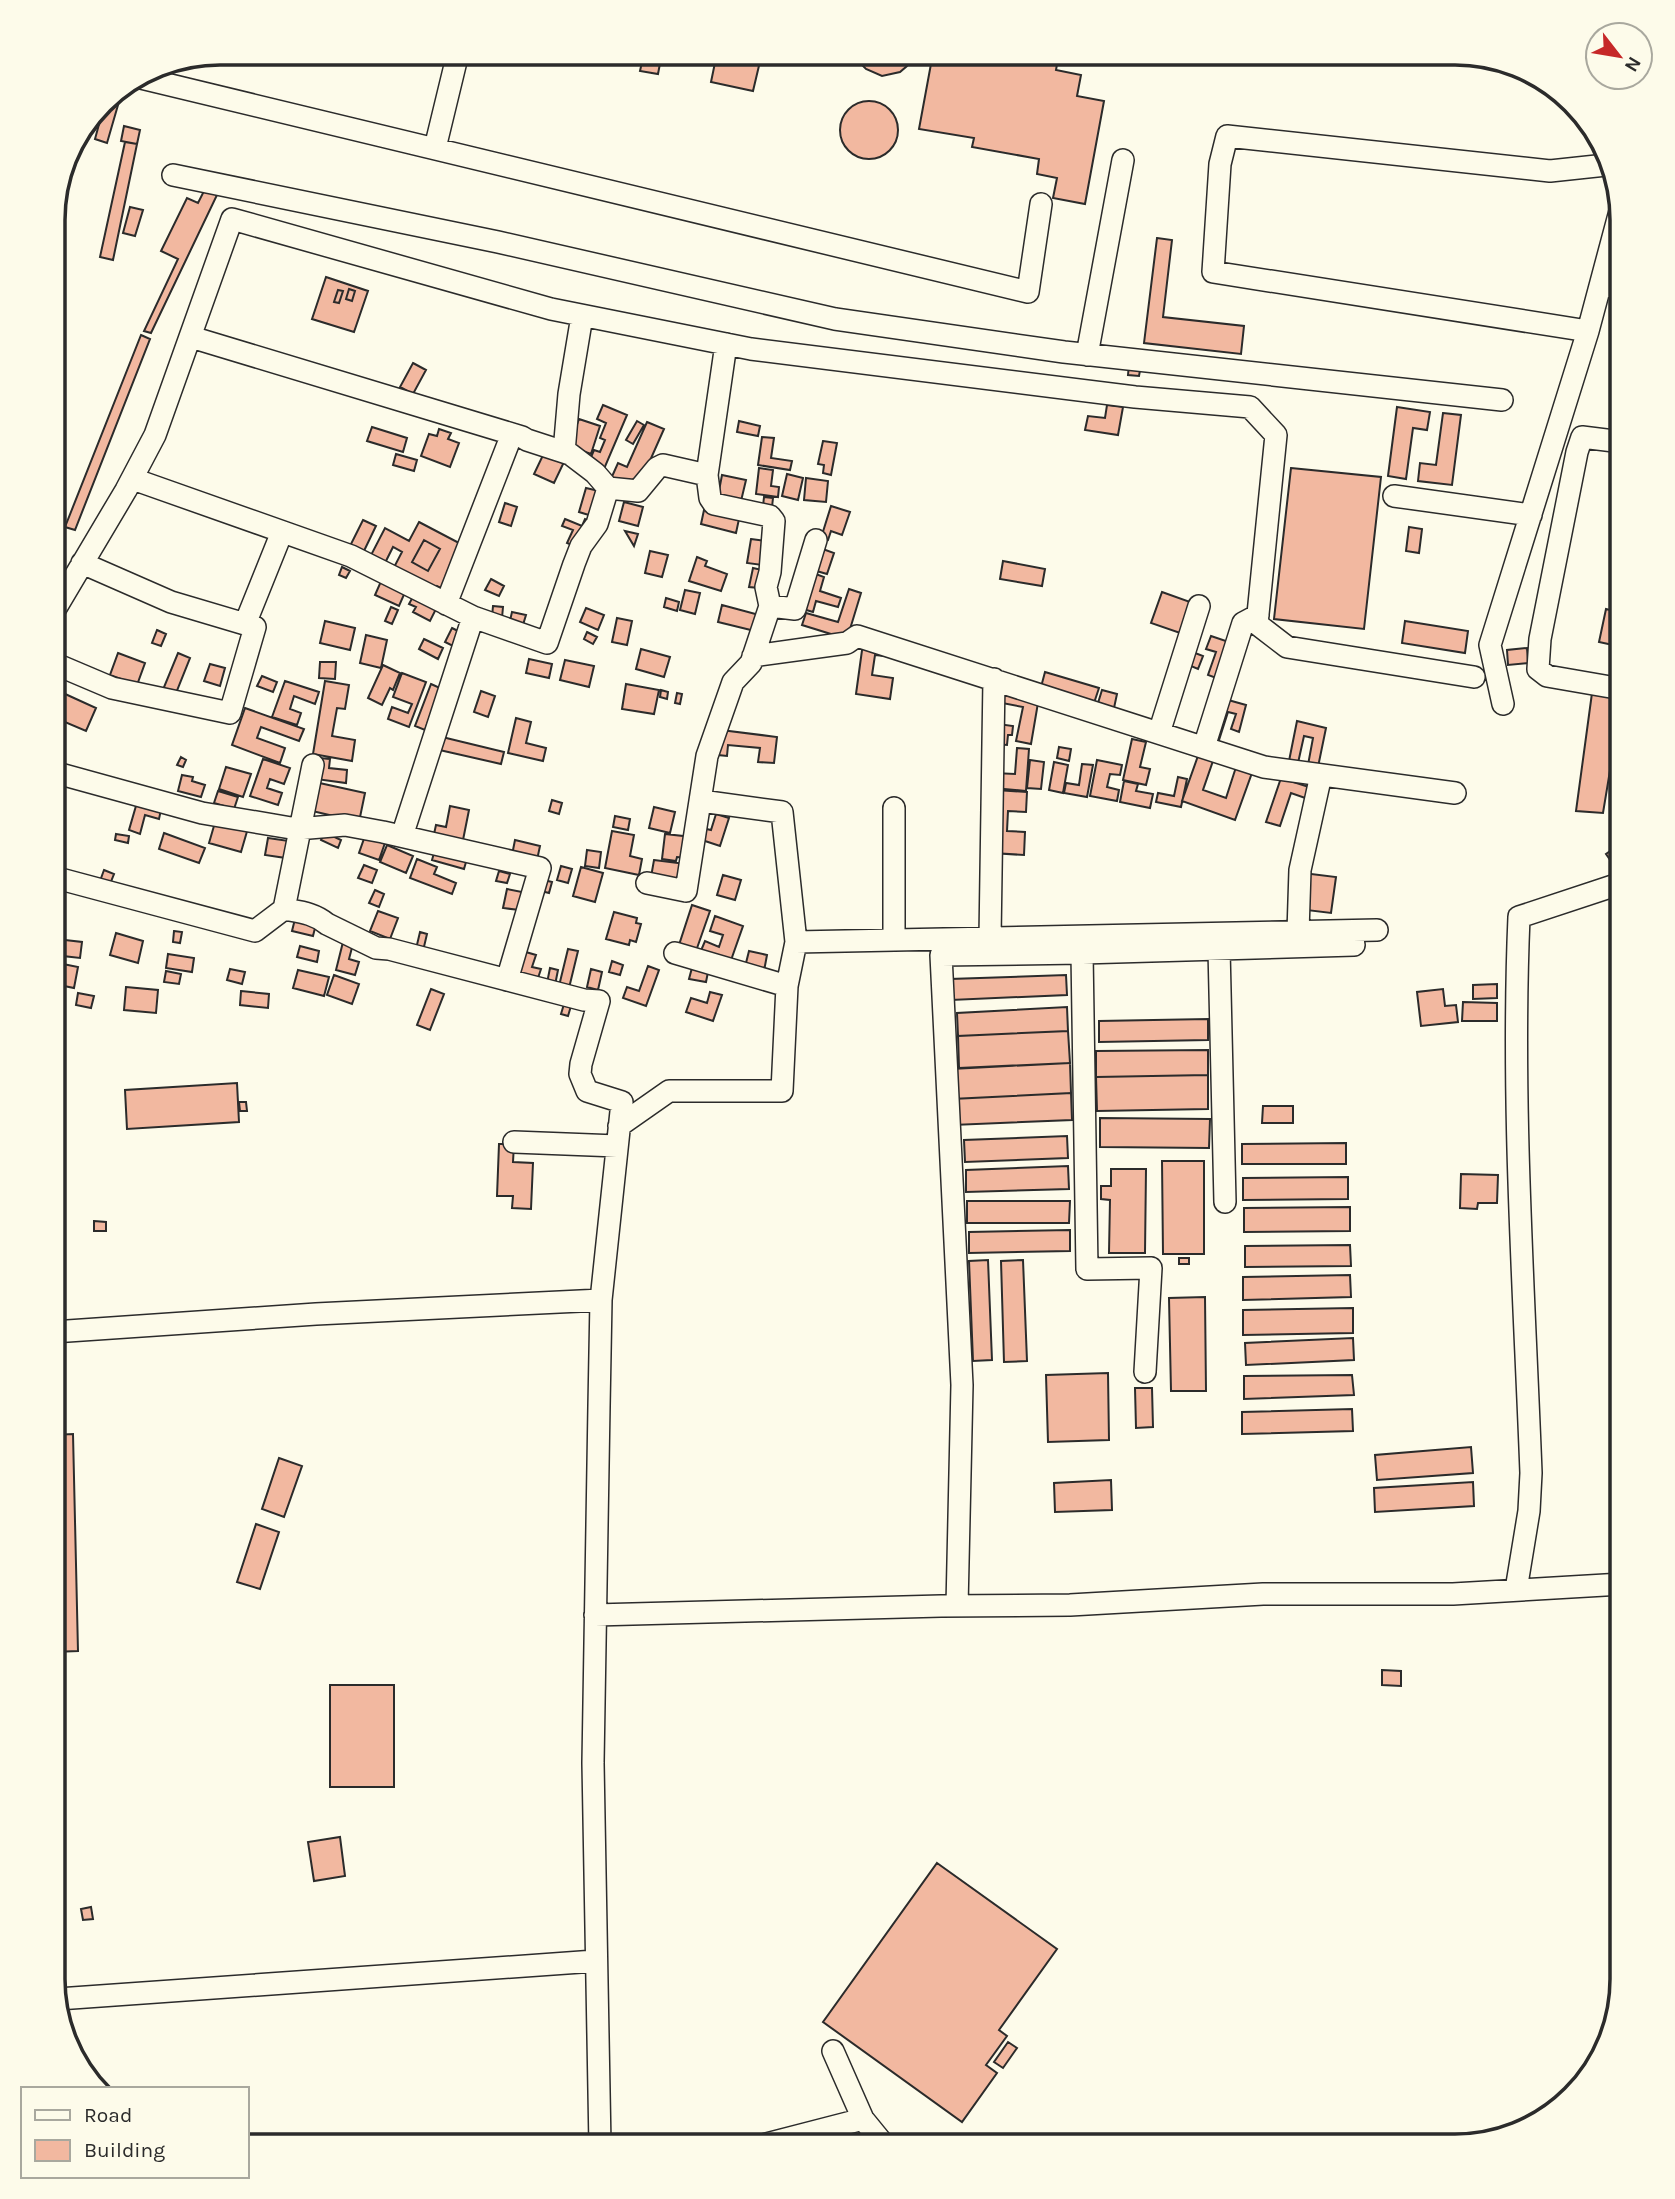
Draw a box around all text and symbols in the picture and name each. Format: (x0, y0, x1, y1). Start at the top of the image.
north arrow (1584, 21, 1654, 91)
text: N (1620, 53, 1646, 76)
legend (21, 2087, 248, 2178)
text: Road (84, 2103, 132, 2127)
text: Building (84, 2138, 165, 2162)

